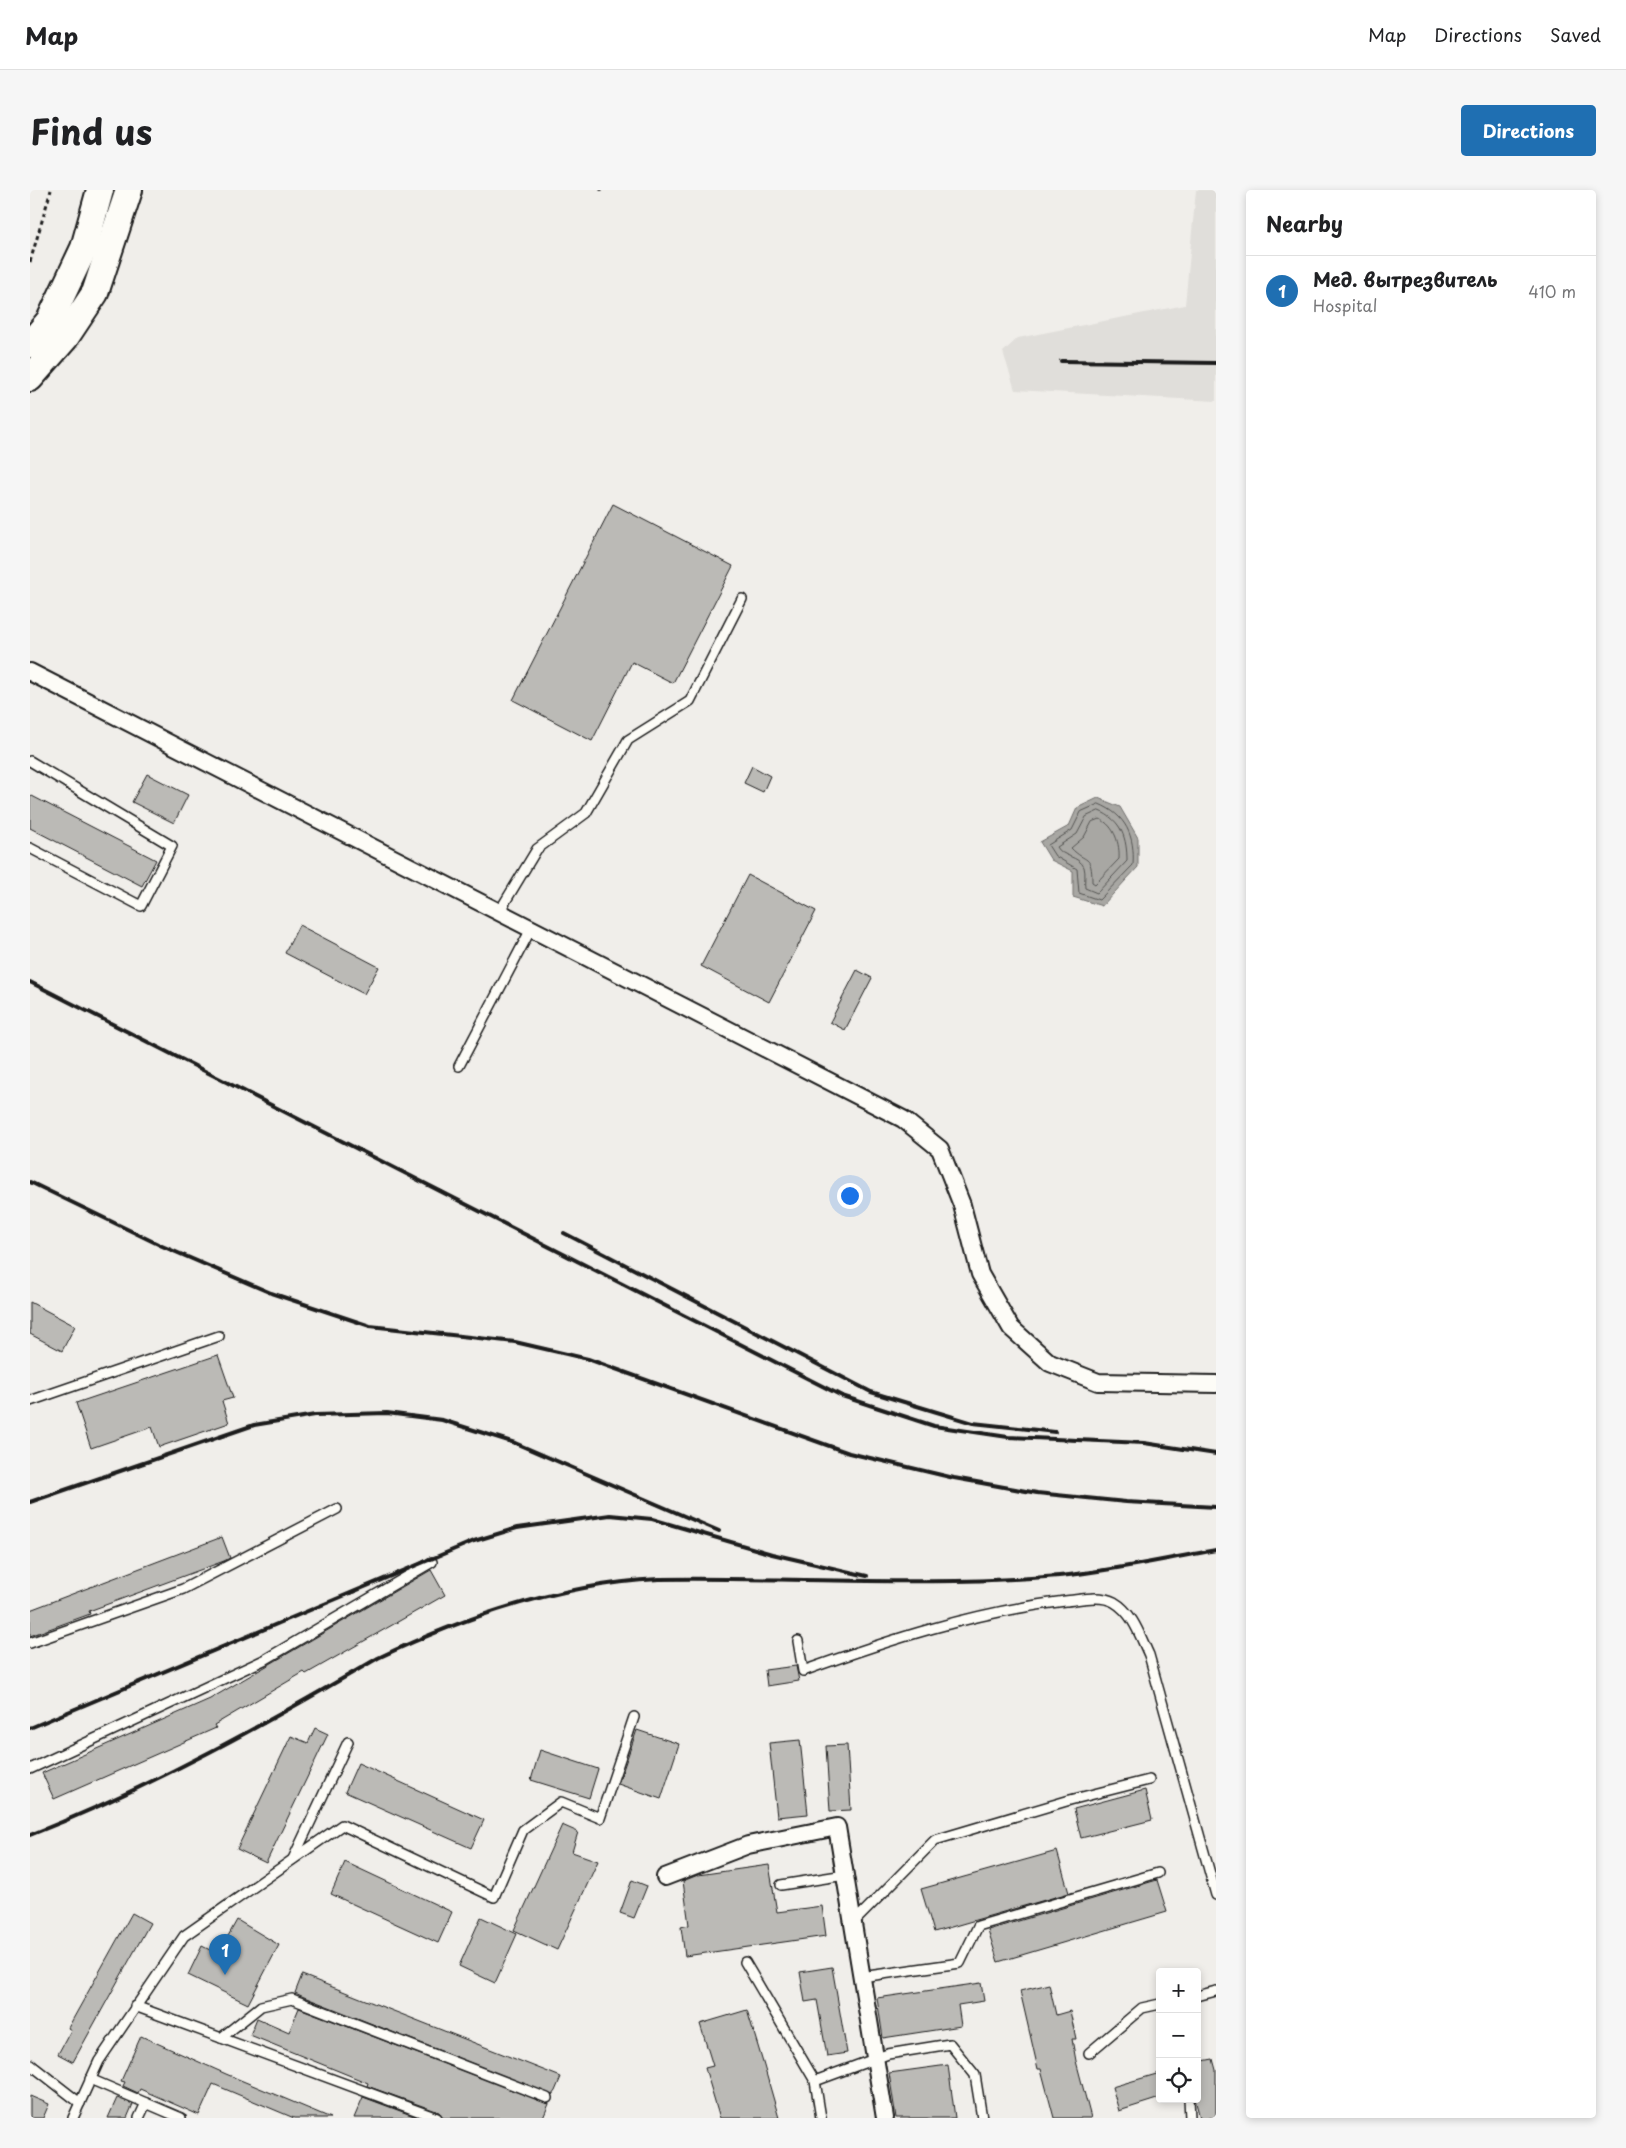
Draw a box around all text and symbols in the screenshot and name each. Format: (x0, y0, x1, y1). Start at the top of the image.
text: Map (25, 17, 78, 53)
text: Map (1368, 21, 1406, 48)
text: Directions (1434, 21, 1522, 48)
text: Saved (1550, 21, 1601, 48)
text: Find us (30, 104, 152, 157)
button: Directions (1461, 105, 1596, 156)
text: Nearby (1266, 207, 1343, 239)
text: Мед. вытрезвитель (1313, 265, 1497, 293)
text: 1 (1278, 279, 1286, 303)
text: 410 m (1528, 279, 1576, 303)
text: Hospital (1313, 293, 1377, 317)
your location (837, 1183, 863, 1209)
pin: 1 (209, 1934, 241, 1975)
map controls (1156, 1968, 1201, 2103)
button: + (1156, 1968, 1201, 2013)
button: − (1156, 2013, 1201, 2058)
button: locate (1156, 2058, 1201, 2103)

